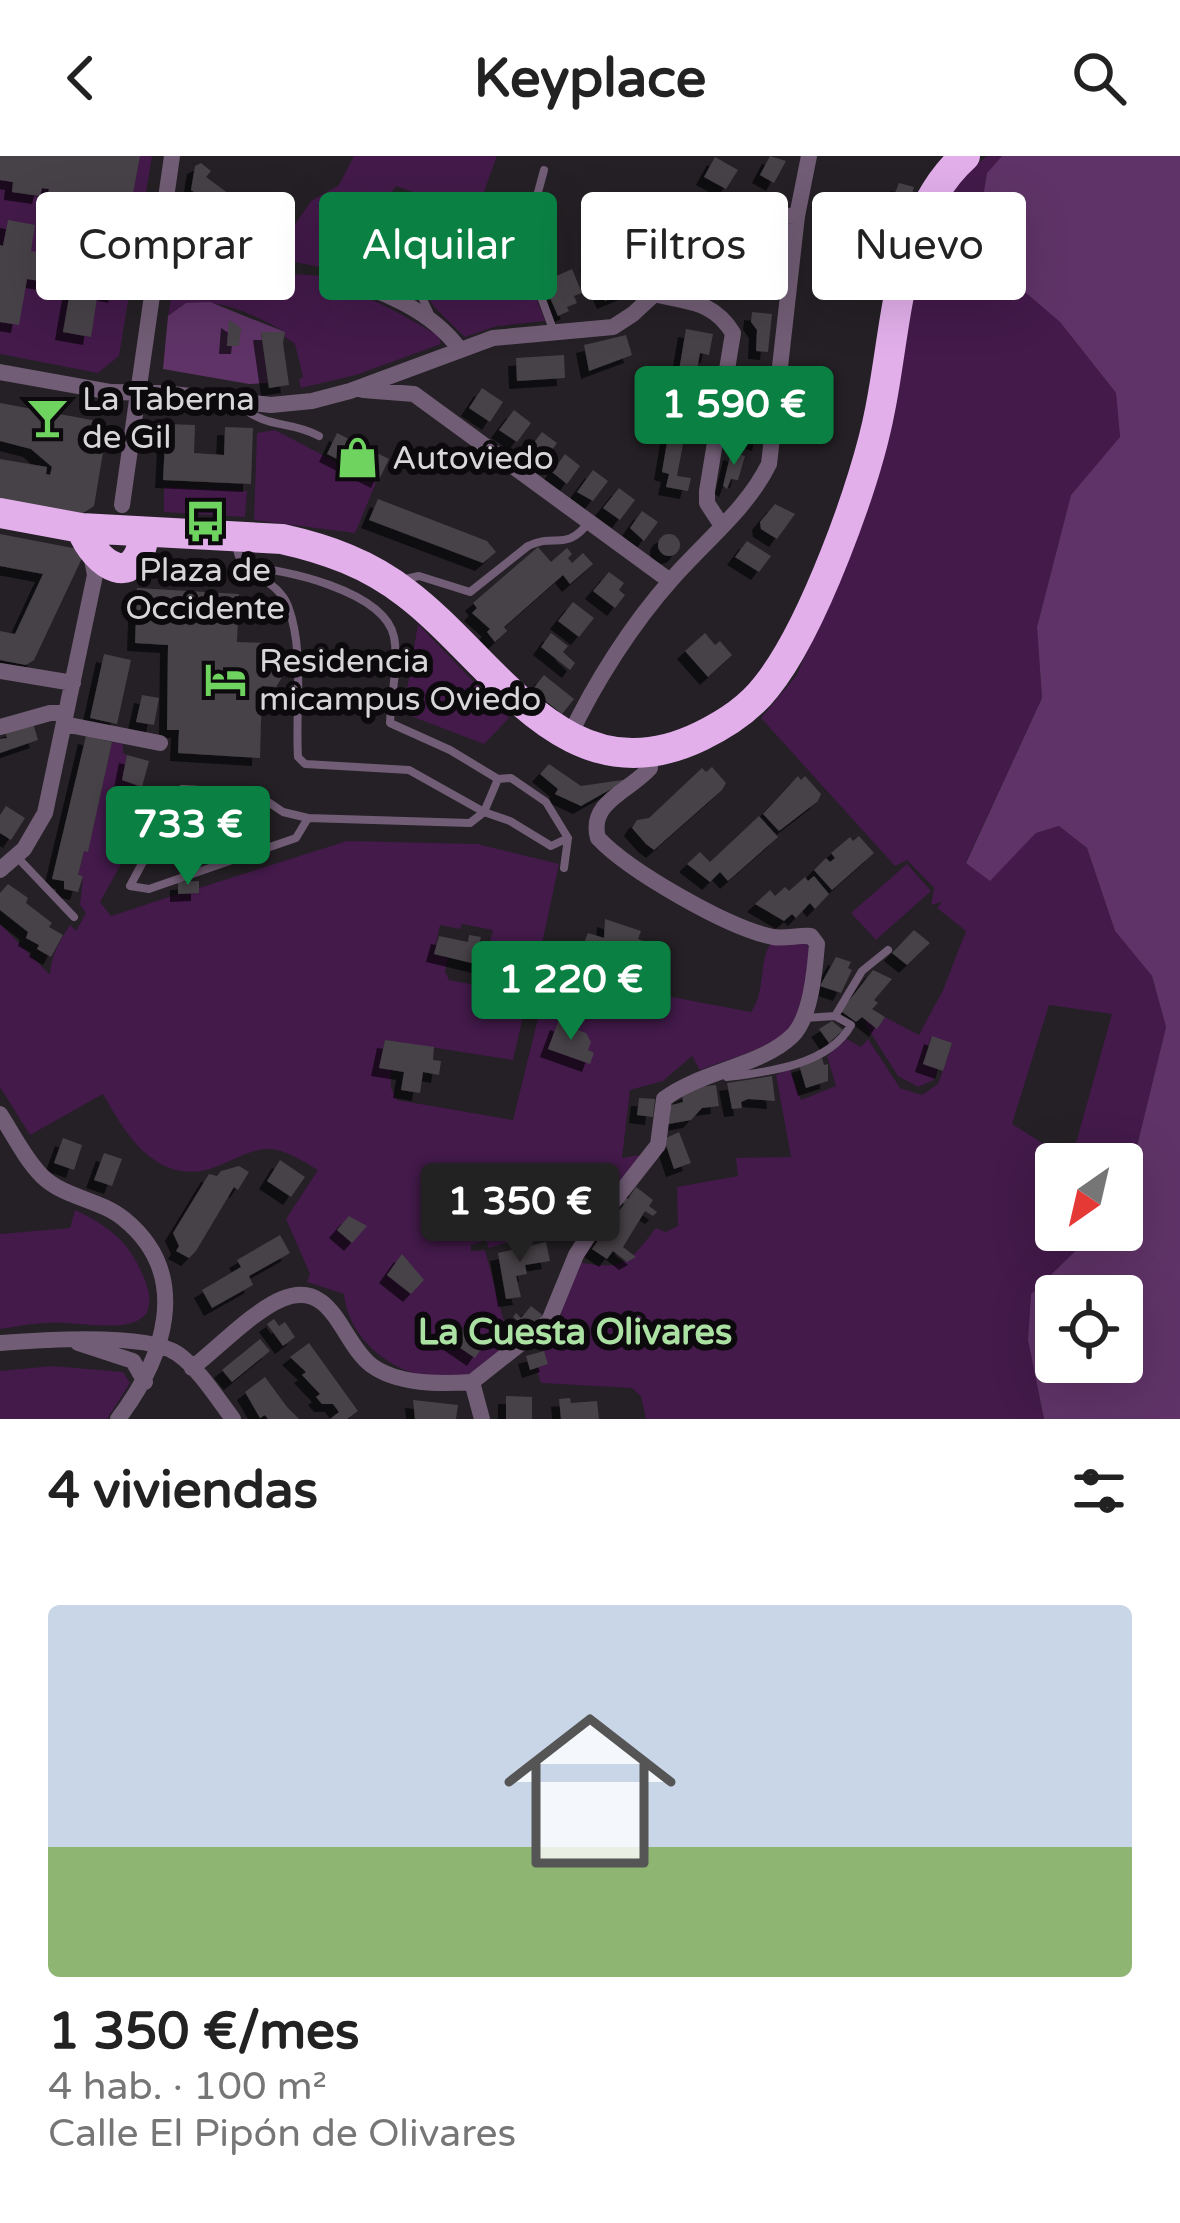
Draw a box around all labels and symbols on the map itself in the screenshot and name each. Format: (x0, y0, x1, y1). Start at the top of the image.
pin: 1 590 € (623, 366, 845, 468)
place label: La Taberna de Gil (82, 380, 255, 457)
bar icon: La Taberna de Gil (25, 394, 71, 440)
shop icon: Autoviedo (335, 434, 381, 480)
place label: Autoviedo (392, 439, 554, 478)
bus stop icon: Plaza de Occidente (182, 498, 228, 544)
place label: Plaza de Occidente (125, 551, 285, 628)
place label: Residencia micampus Oviedo (259, 642, 541, 719)
hotel icon: Residencia micampus Oviedo (202, 656, 248, 702)
pin: 733 € (104, 786, 272, 888)
pin: 1 220 € (460, 941, 682, 1043)
north arrow (1035, 1143, 1143, 1251)
pin: 1 350 € (409, 1163, 631, 1265)
district label: La Cuesta Olivares (418, 1311, 732, 1354)

